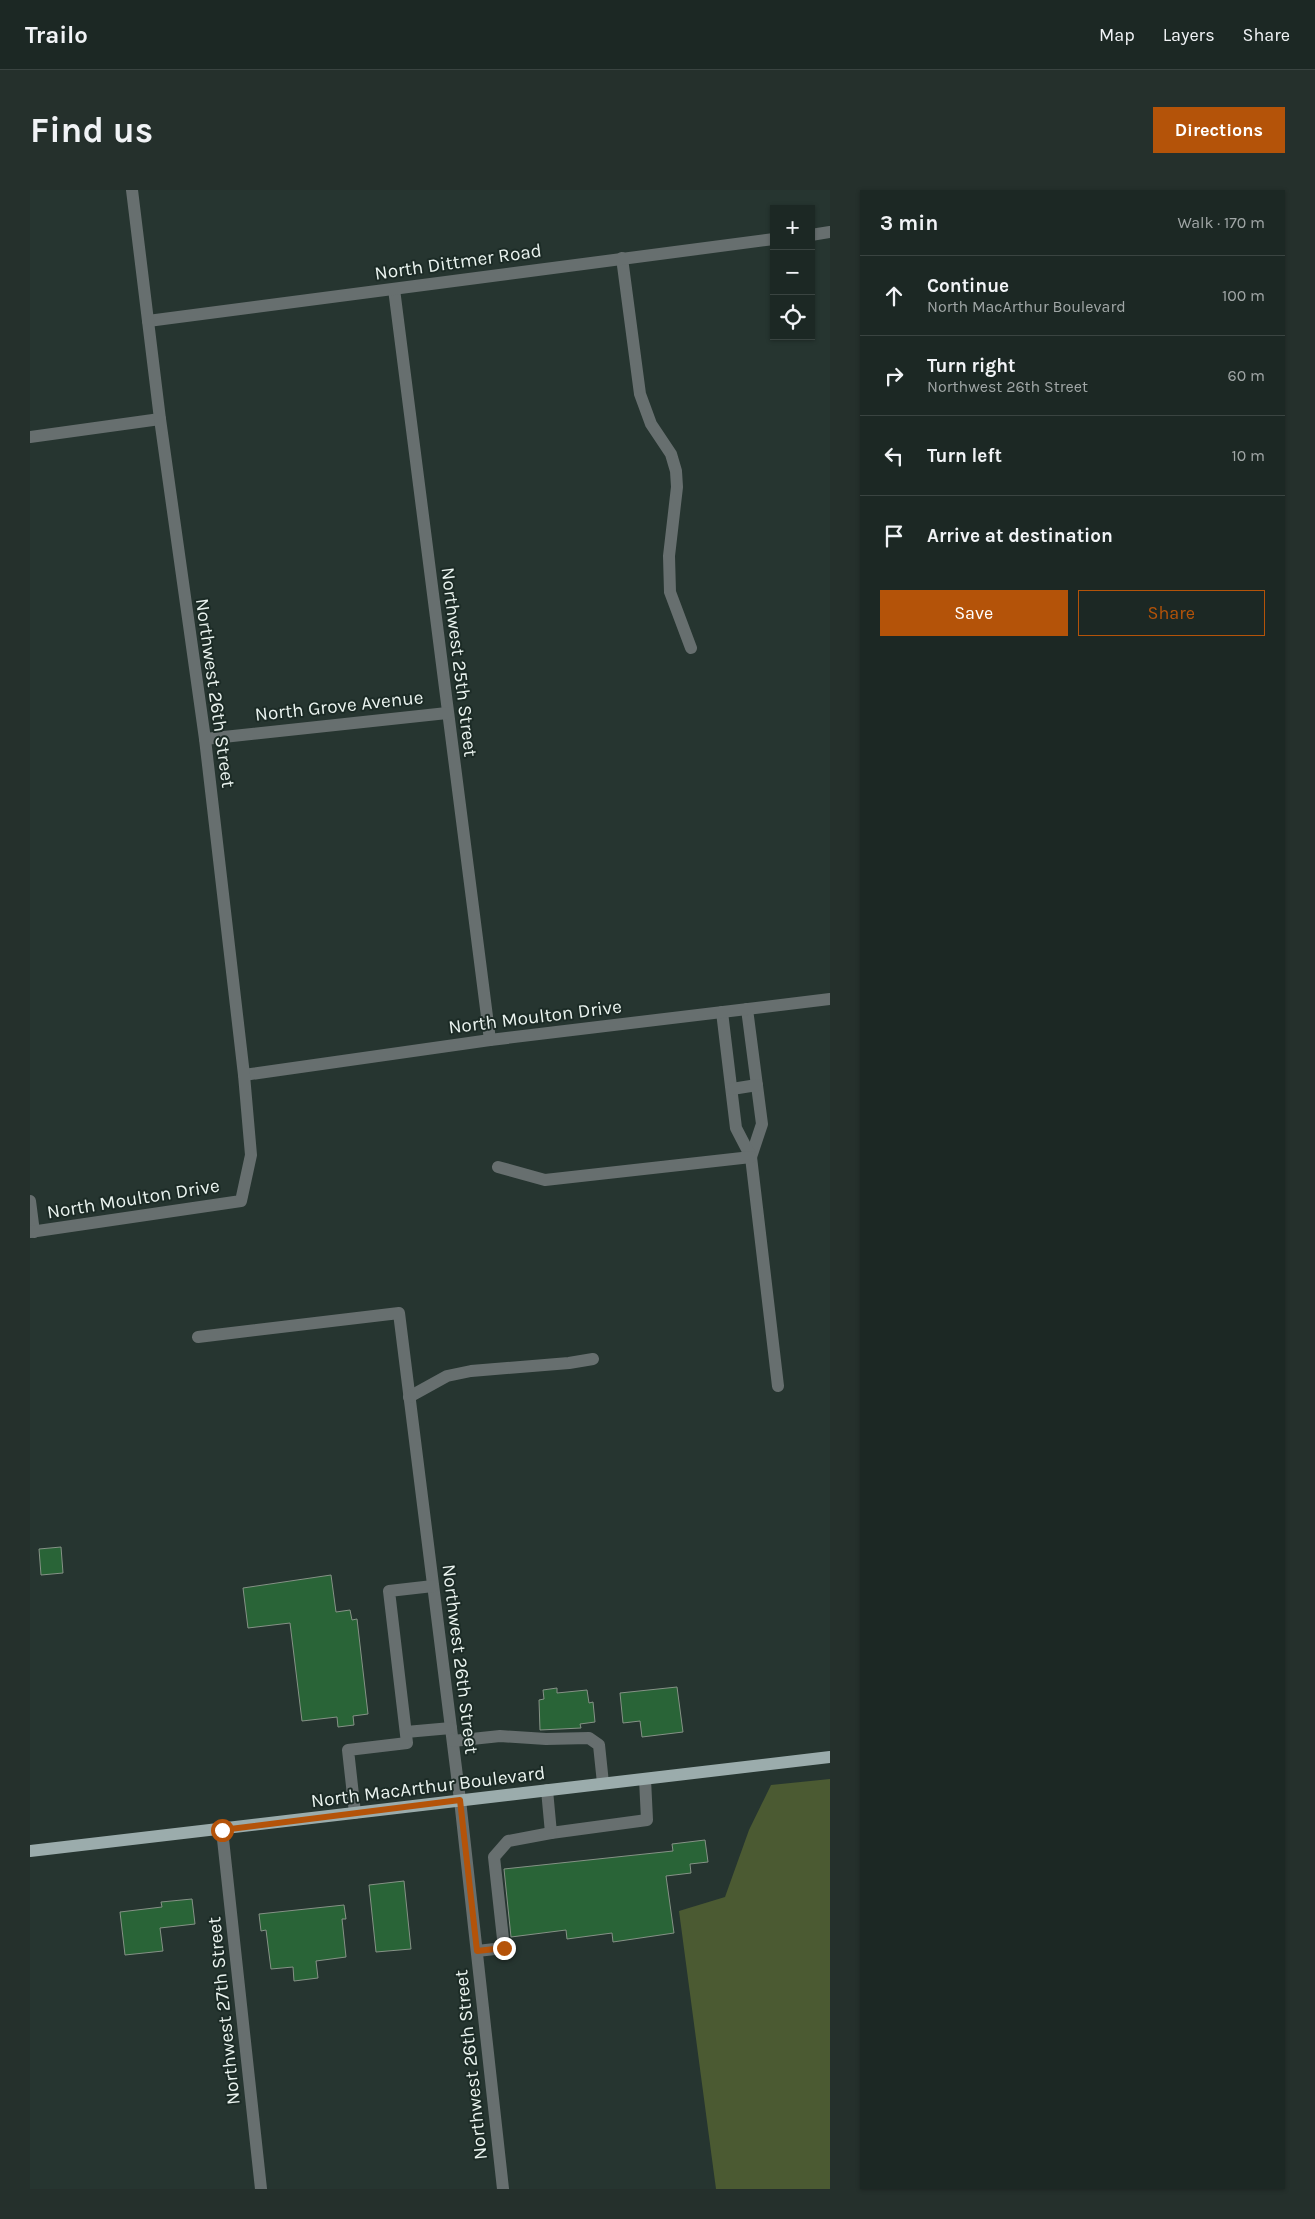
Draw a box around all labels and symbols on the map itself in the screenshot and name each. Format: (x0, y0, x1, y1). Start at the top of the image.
street label: North Dittmer Road (373, 239, 543, 285)
street label: Northwest 25th Street (436, 566, 482, 758)
street label: Northwest 26th Street (191, 597, 239, 789)
street label: North Grove Avenue (254, 686, 424, 726)
street label: North Moulton Drive (447, 995, 623, 1039)
street label: North Moulton Drive (45, 1174, 221, 1224)
street label: Northwest 26th Street (437, 1563, 483, 1755)
street label: North MacArthur Boulevard (310, 1762, 547, 1812)
route start (211, 1819, 234, 1842)
street label: Northwest 27th Street (203, 1916, 245, 2106)
route end (493, 1937, 516, 1960)
street label: Northwest 26th Street (450, 1969, 492, 2161)

